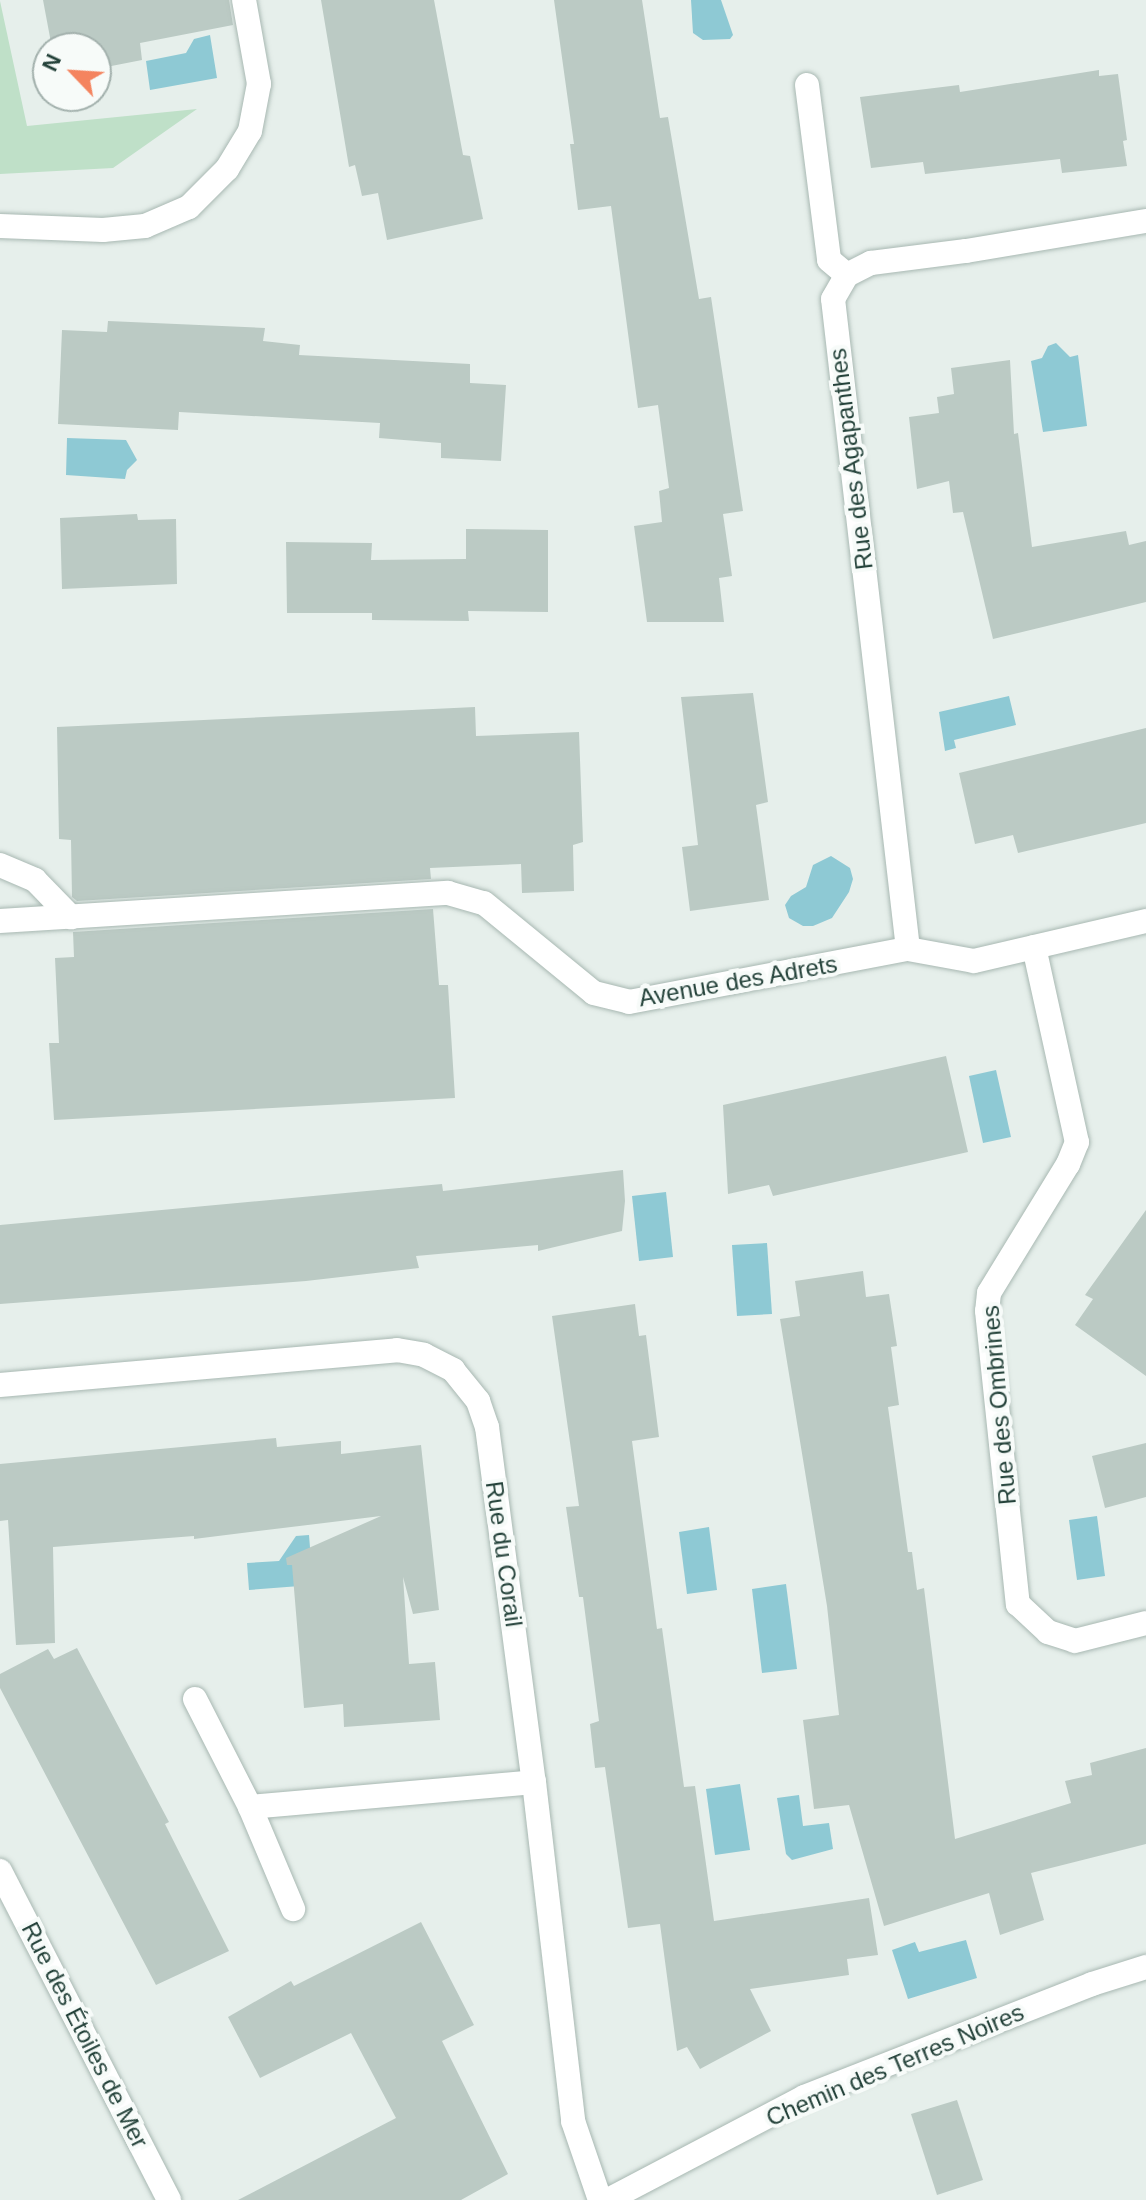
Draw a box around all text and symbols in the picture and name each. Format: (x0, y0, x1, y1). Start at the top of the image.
north arrow (32, 32, 112, 112)
text: N (37, 50, 66, 75)
street label: Rue des Agapanthes (823, 346, 879, 572)
street label: Avenue des Adrets (636, 949, 840, 1013)
street label: Rue des Ombrines (976, 1304, 1022, 1506)
street label: Rue du Corail (480, 1479, 528, 1629)
street label: Rue des Étoiles de Mer (16, 1917, 154, 2153)
street label: Chemin des Terres Noires (762, 1998, 1028, 2132)

